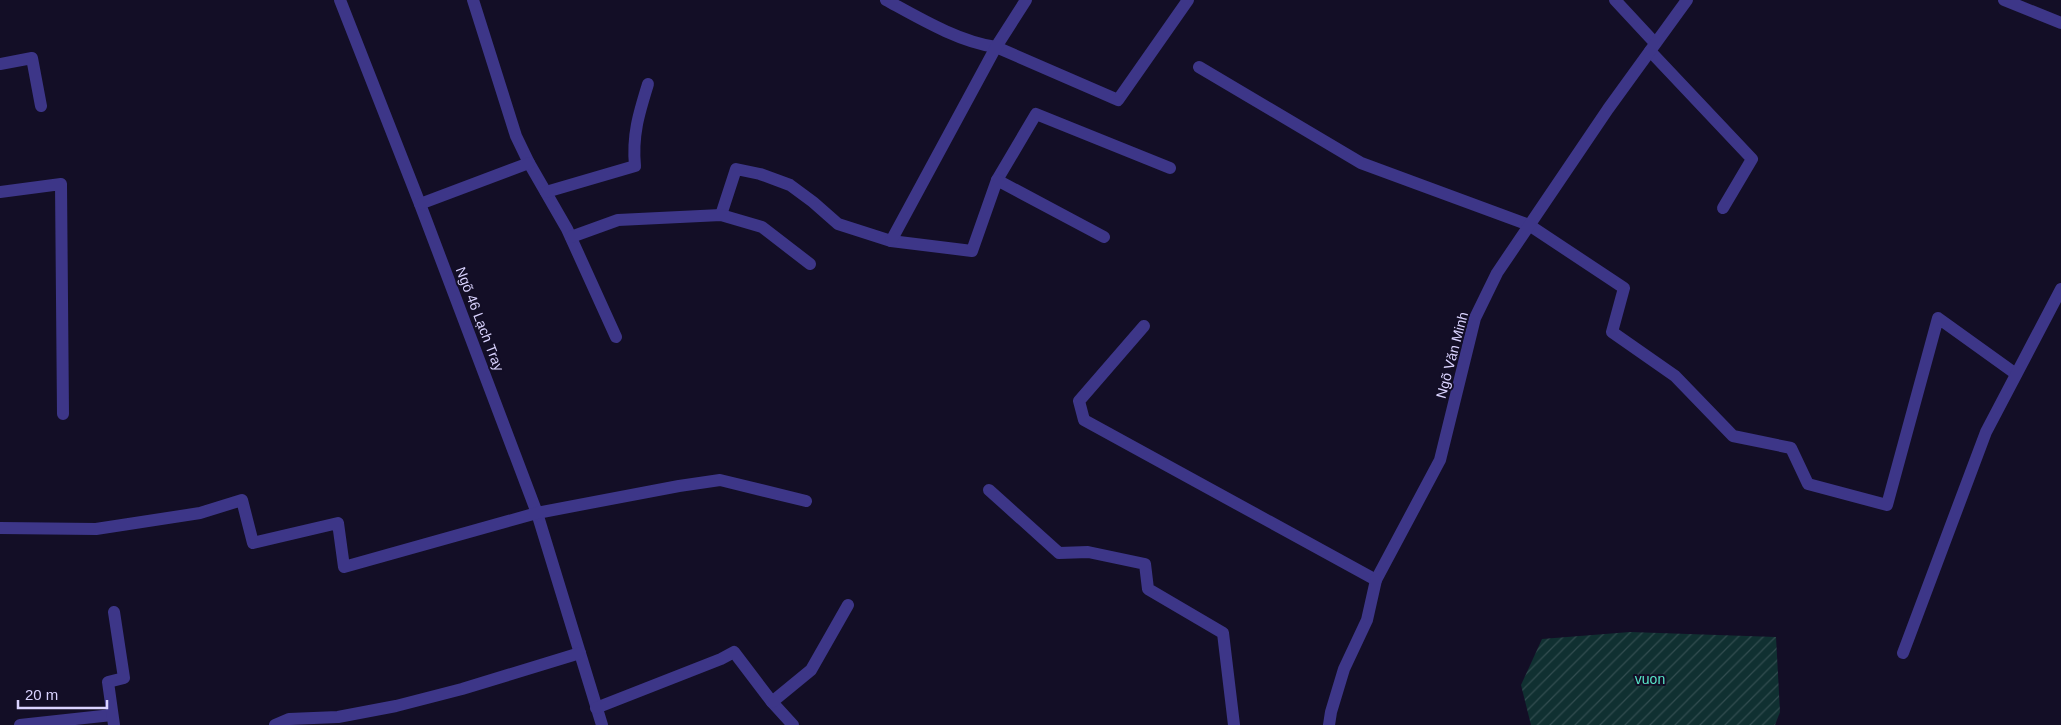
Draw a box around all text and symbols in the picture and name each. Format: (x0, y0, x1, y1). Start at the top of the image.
street label: Ngõ 46 Lạch Tray (453, 265, 507, 373)
street label: Ngõ Văn Minh (1433, 310, 1471, 400)
park label: vuon (1635, 671, 1665, 687)
scale bar (18, 678, 106, 710)
text: 20 m (25, 686, 58, 703)

